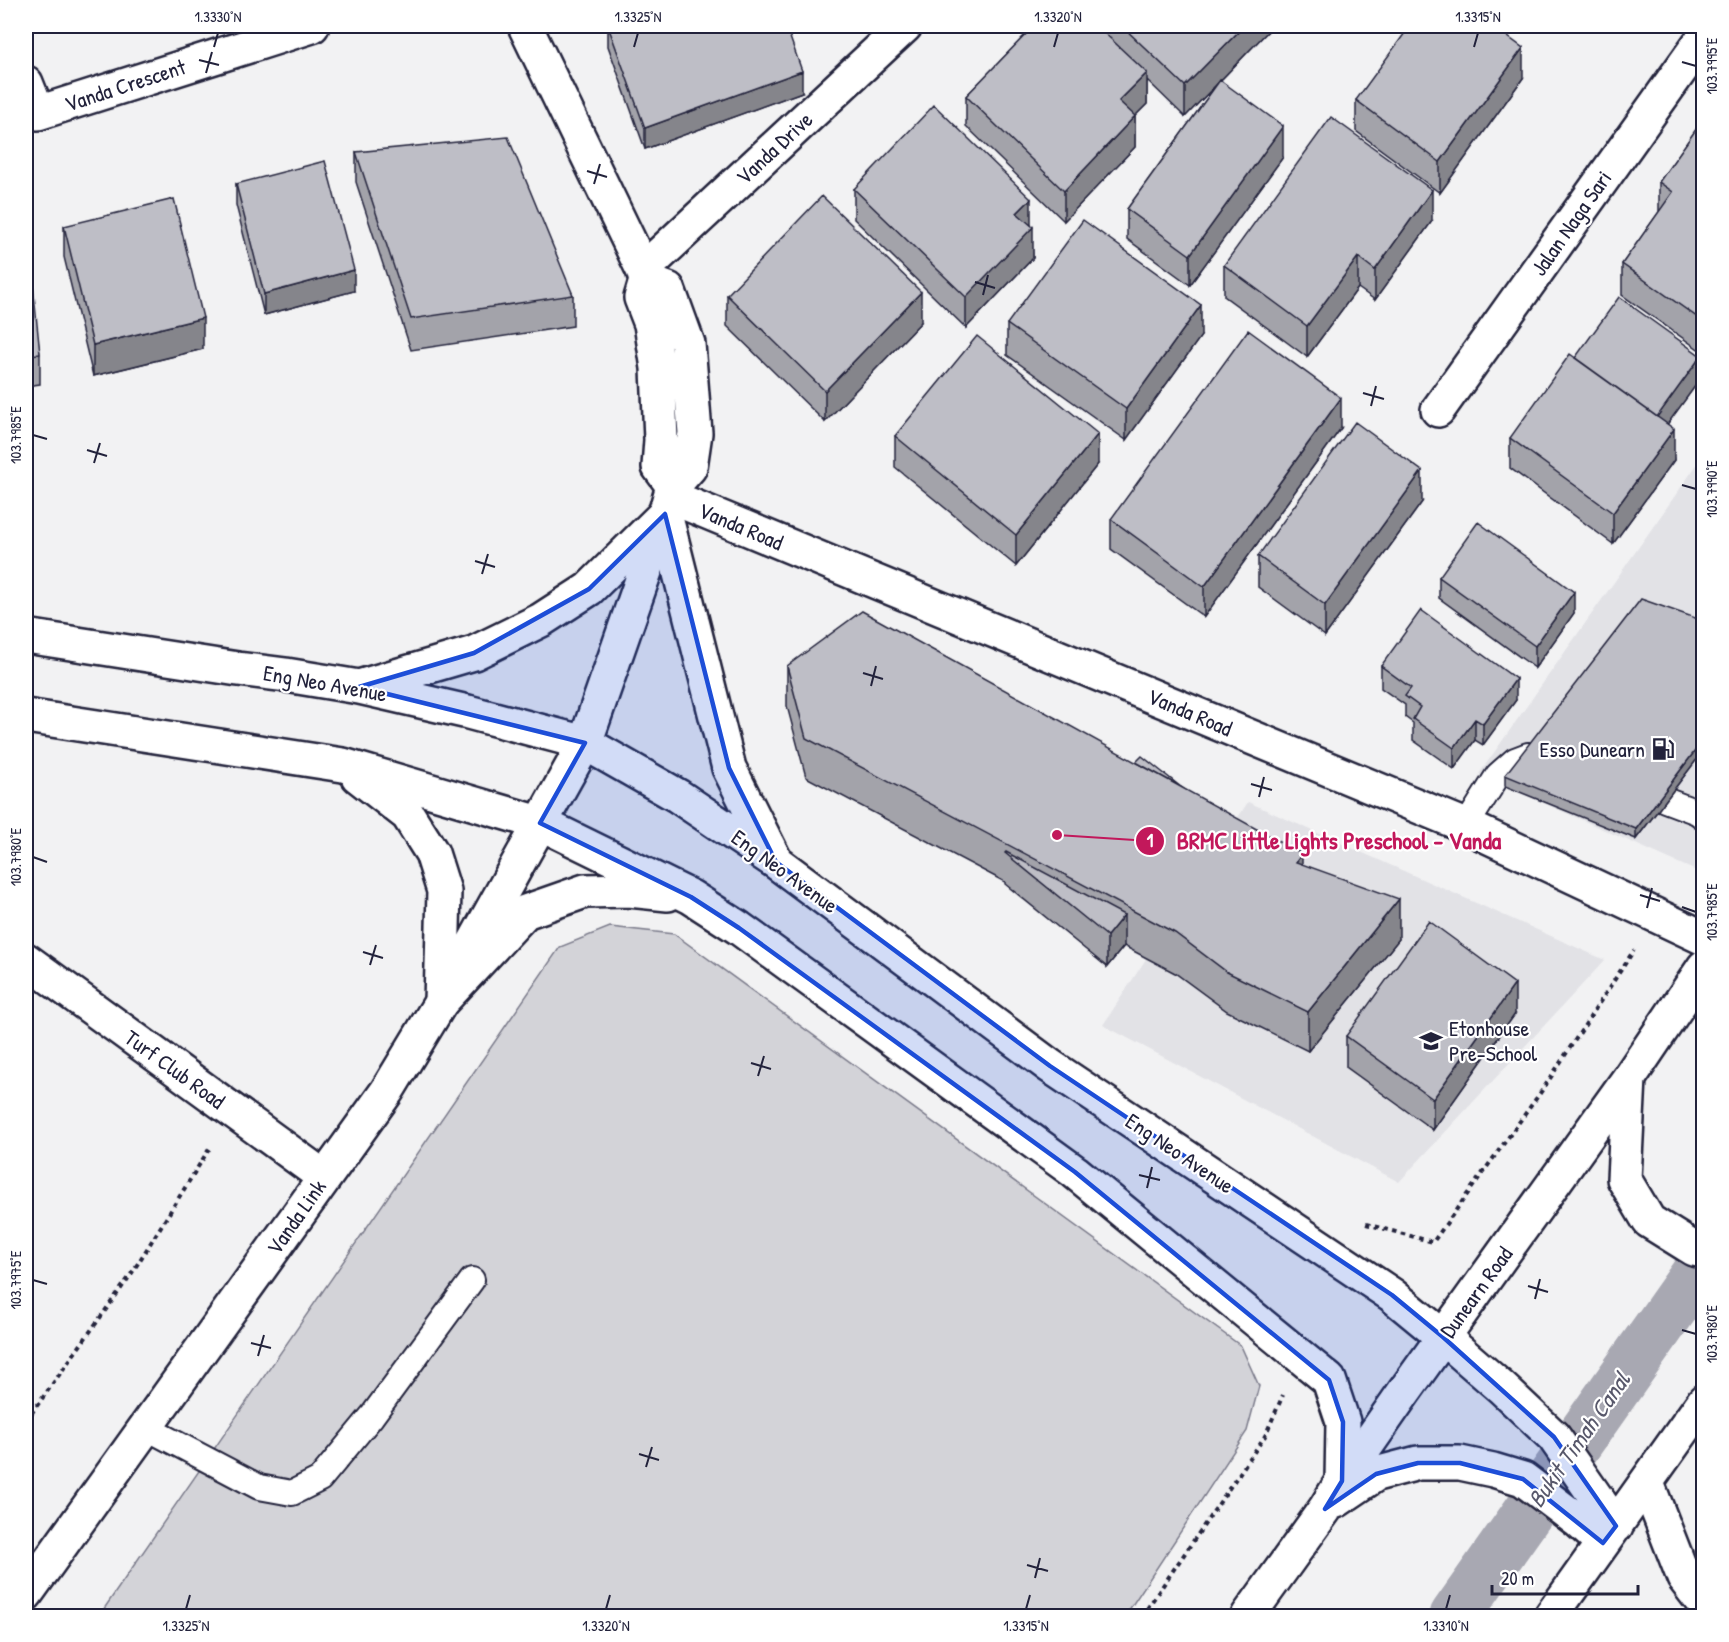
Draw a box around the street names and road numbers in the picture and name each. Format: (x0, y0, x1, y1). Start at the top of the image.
street label: Vanda Crescent (61, 51, 190, 119)
street label: Vanda Drive (729, 105, 819, 191)
street label: Jalan Naga Sari (1524, 164, 1618, 282)
street label: Vanda Road (694, 495, 788, 557)
street label: Eng Neo Avenue (261, 657, 389, 709)
street label: Vanda Road (1143, 681, 1237, 743)
street label: Eng Neo Avenue (726, 822, 844, 920)
street label: Turf Club Road (119, 1022, 232, 1116)
street label: Eng Neo Avenue (1120, 1106, 1240, 1200)
street label: Vanda Link (259, 1173, 333, 1261)
street label: Dunearn Road (1433, 1240, 1520, 1344)

